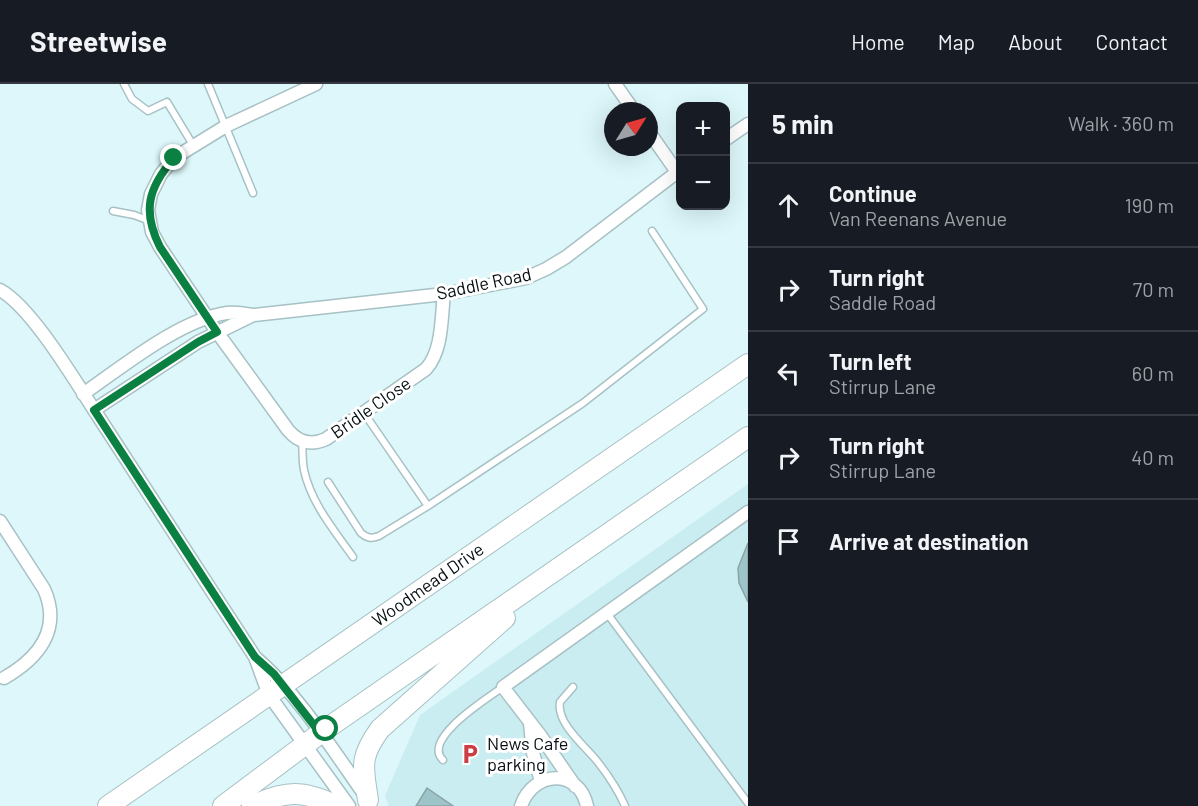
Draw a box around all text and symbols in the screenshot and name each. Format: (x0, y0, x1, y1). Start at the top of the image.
text: Streetwise (30, 24, 167, 58)
text: Home (851, 29, 905, 54)
text: Map (938, 29, 975, 54)
text: About (1008, 29, 1063, 54)
text: Contact (1096, 29, 1168, 54)
north arrow (604, 102, 658, 156)
map controls (676, 102, 730, 210)
button: + (676, 102, 730, 156)
text: 5 min (772, 108, 834, 139)
text: Walk · 360 m (1068, 111, 1174, 135)
route end (160, 144, 186, 170)
button: − (676, 156, 730, 210)
text: Continue (829, 180, 917, 206)
icon: ahead (772, 189, 805, 222)
text: 190 m (1125, 193, 1174, 217)
text: Van Reenans Avenue (829, 206, 1007, 230)
street label: Saddle Road (434, 262, 533, 304)
text: Turn right (829, 264, 924, 290)
icon: right (772, 273, 805, 306)
text: 70 m (1133, 277, 1174, 301)
text: Saddle Road (829, 290, 936, 314)
text: Turn left (829, 348, 912, 374)
icon: left (772, 357, 805, 390)
text: 60 m (1132, 361, 1174, 385)
street label: Bridle Close (326, 372, 415, 443)
text: Stirrup Lane (829, 374, 936, 398)
text: Turn right (829, 432, 924, 458)
icon: right (772, 441, 805, 474)
text: 40 m (1131, 445, 1174, 469)
text: Stirrup Lane (829, 458, 936, 482)
icon: arrive (772, 525, 805, 558)
text: Arrive at destination (829, 528, 1028, 554)
street label: Woodmead Drive (367, 537, 488, 631)
route start (312, 715, 338, 741)
place label: News Cafe parking (487, 732, 568, 775)
parking icon: News Cafe parking (458, 742, 482, 766)

